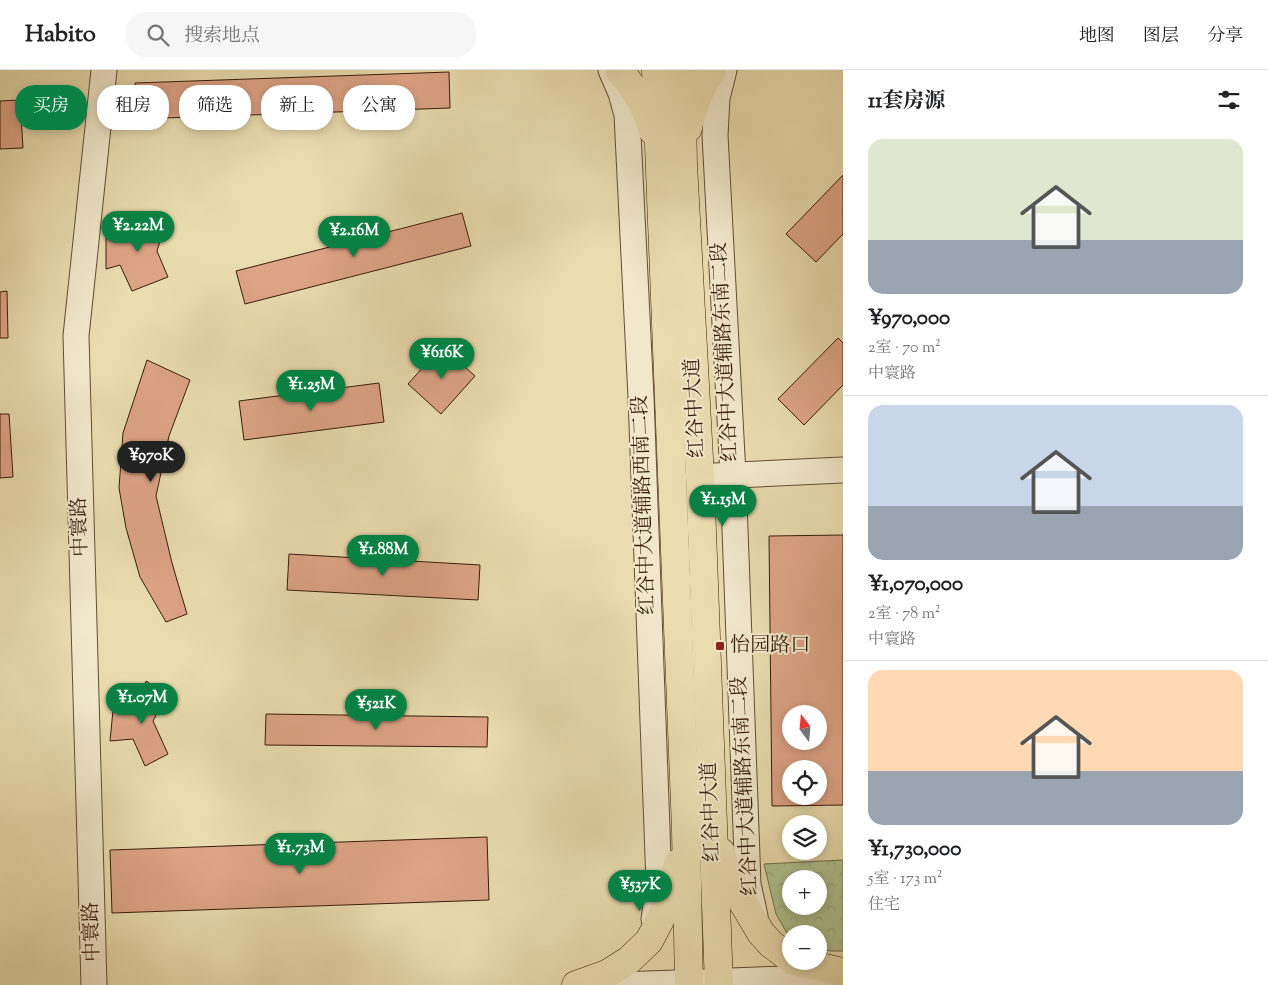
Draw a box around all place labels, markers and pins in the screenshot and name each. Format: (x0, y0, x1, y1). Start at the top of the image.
pin: ¥2.22M (97, 210, 179, 253)
pin: ¥2.16M (313, 216, 395, 258)
pin: ¥616K (407, 338, 477, 380)
pin: ¥1.25M (270, 370, 352, 412)
pin: ¥970K (116, 440, 186, 483)
pin: ¥1.15M (682, 484, 764, 527)
pin: ¥1.88M (342, 534, 424, 577)
place label: 怡园路口 (730, 632, 810, 661)
marker: 怡园路口 (714, 640, 726, 652)
pin: ¥1.07M (101, 682, 183, 725)
pin: ¥521K (341, 688, 411, 731)
pin: ¥1.73M (259, 832, 341, 875)
pin: ¥537K (605, 870, 675, 912)

